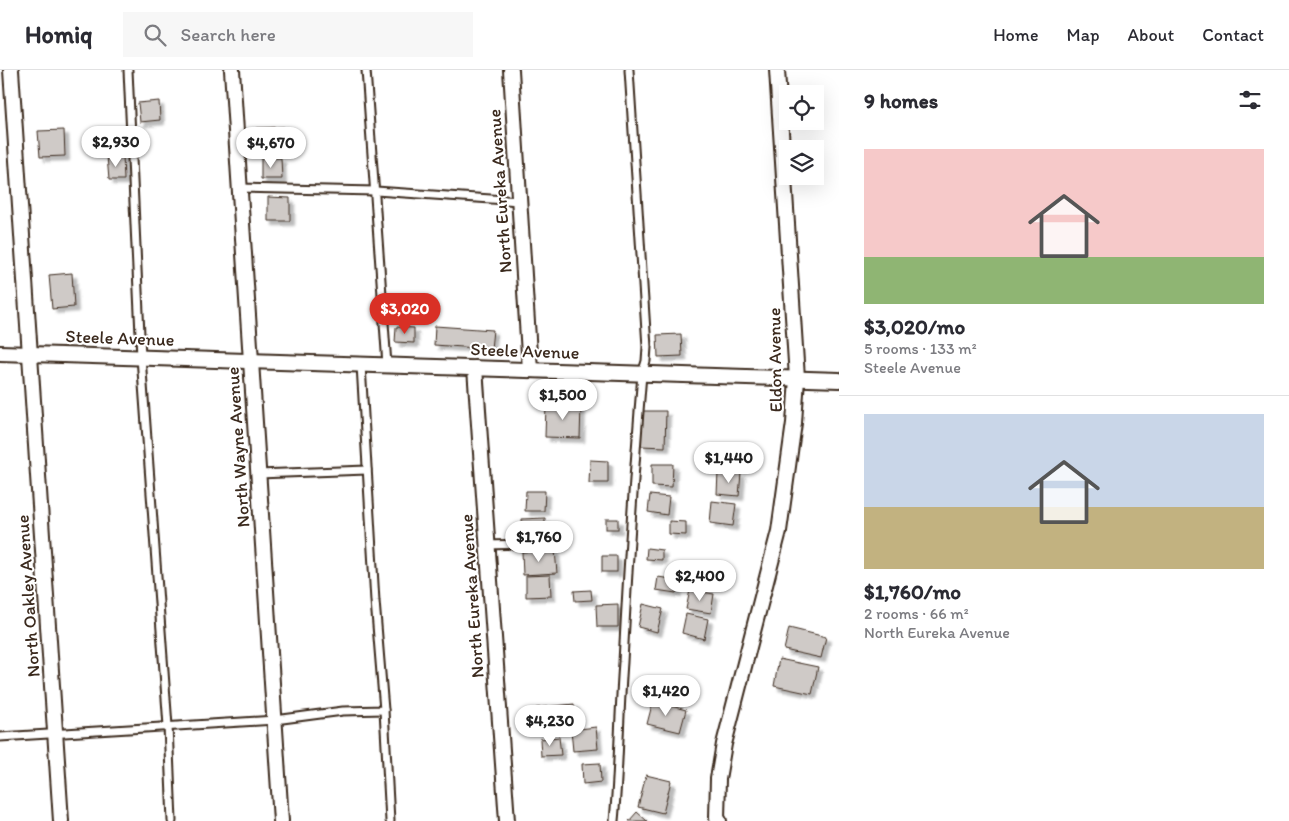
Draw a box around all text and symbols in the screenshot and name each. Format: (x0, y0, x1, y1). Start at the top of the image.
search box (123, 12, 473, 57)
text: Homiq (25, 20, 93, 49)
icon: search (141, 21, 169, 49)
text: Search here (181, 23, 276, 46)
text: Home (993, 24, 1039, 46)
text: Map (1067, 24, 1100, 46)
text: About (1128, 24, 1174, 46)
text: Contact (1202, 24, 1264, 46)
map controls (779, 85, 824, 185)
button: locate (779, 85, 824, 130)
icon: filters (1236, 86, 1264, 114)
text: 9 homes (864, 88, 938, 113)
street label: North Eureka Avenue (483, 108, 517, 274)
pin: $2,930 (75, 126, 157, 168)
pin: $4,670 (230, 126, 312, 169)
text: $2,930 (92, 132, 140, 151)
text: $4,670 (247, 133, 295, 152)
button: layers (779, 140, 824, 185)
icon: home (1019, 181, 1109, 271)
pin: $3,020 (364, 292, 446, 335)
text: $3,020 (381, 299, 429, 318)
street label: Eldon Avenue (763, 307, 787, 413)
text: $3,020/mo (864, 314, 965, 339)
street label: Steele Avenue (65, 325, 175, 351)
street label: Steele Avenue (470, 338, 580, 364)
text: 5 rooms · 133 m² (864, 339, 977, 358)
text: Steele Avenue (864, 358, 961, 377)
street label: North Wayne Avenue (221, 366, 255, 528)
pin: $1,500 (522, 378, 604, 421)
text: $1,500 (539, 385, 587, 404)
pin: $1,440 (688, 442, 770, 484)
icon: home (1019, 447, 1109, 537)
text: $1,440 (705, 448, 753, 467)
street label: North Eureka Avenue (455, 513, 489, 679)
street label: North Oakley Avenue (11, 514, 45, 678)
pin: $1,760 (498, 520, 580, 563)
text: $1,760 (516, 527, 562, 546)
pin: $2,400 (659, 560, 741, 602)
text: $2,400 (675, 566, 725, 585)
text: $1,760/mo (864, 579, 961, 604)
text: 2 rooms · 66 m² (864, 604, 969, 623)
text: North Eureka Avenue (864, 623, 1010, 642)
pin: $1,420 (625, 674, 707, 717)
text: $1,420 (642, 681, 690, 700)
pin: $4,230 (509, 704, 591, 747)
text: $4,230 (526, 711, 574, 730)

